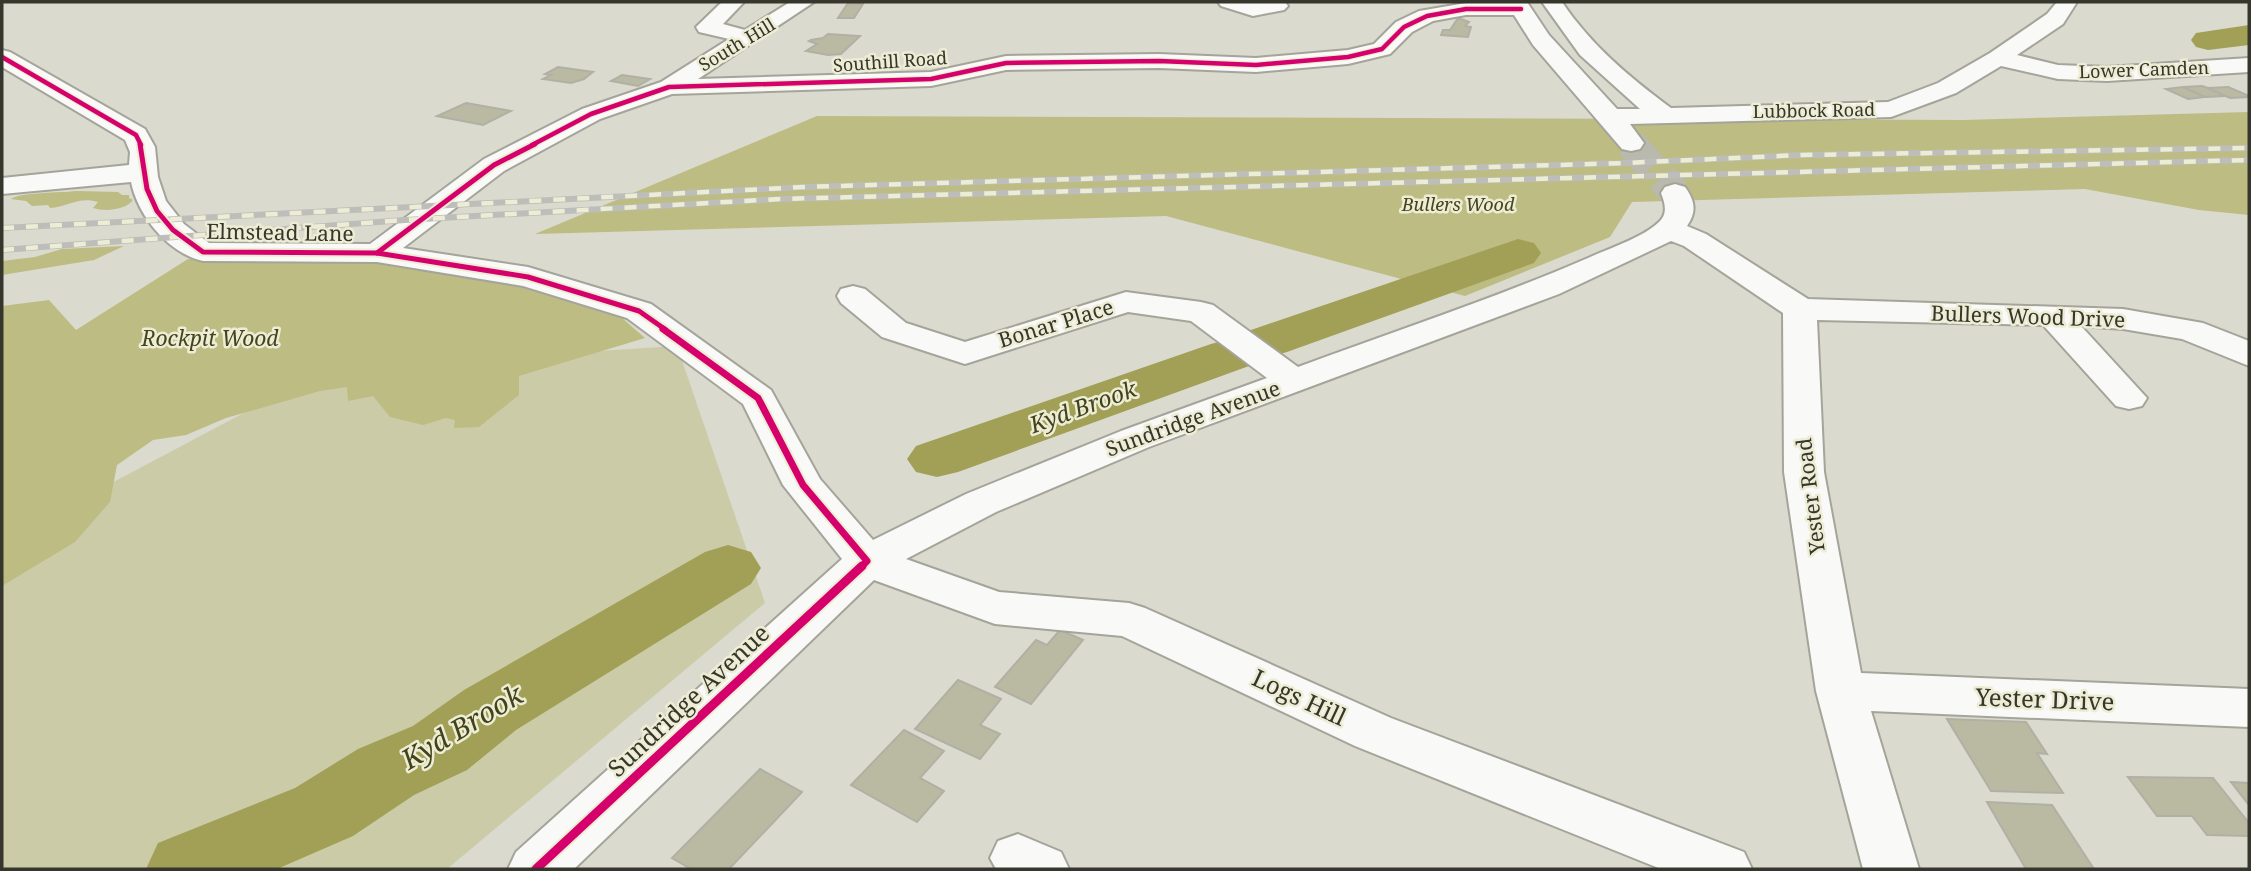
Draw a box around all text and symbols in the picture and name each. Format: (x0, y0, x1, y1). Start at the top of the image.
street label: South Hill (694, 12, 780, 76)
street label: Southill Road (832, 45, 948, 77)
street label: Lower Camden (2078, 55, 2210, 83)
street label: Lubbock Road (1752, 97, 1875, 123)
park label: Bullers Wood (1401, 192, 1515, 216)
street label: Elmstead Lane (206, 217, 354, 247)
street label: Bonar Place (995, 292, 1117, 354)
street label: Bullers Wood Drive (1930, 299, 2126, 333)
park label: Rockpit Wood (141, 324, 279, 352)
water label: Kyd Brook (1024, 372, 1141, 441)
street label: Sundridge Avenue (1102, 373, 1284, 463)
street label: Yester Road (1789, 436, 1831, 557)
street label: Sundridge Avenue (600, 616, 776, 784)
street label: Logs Hill (1247, 660, 1353, 733)
water label: Kyd Brook (393, 674, 530, 778)
street label: Yester Drive (1974, 680, 2115, 717)

